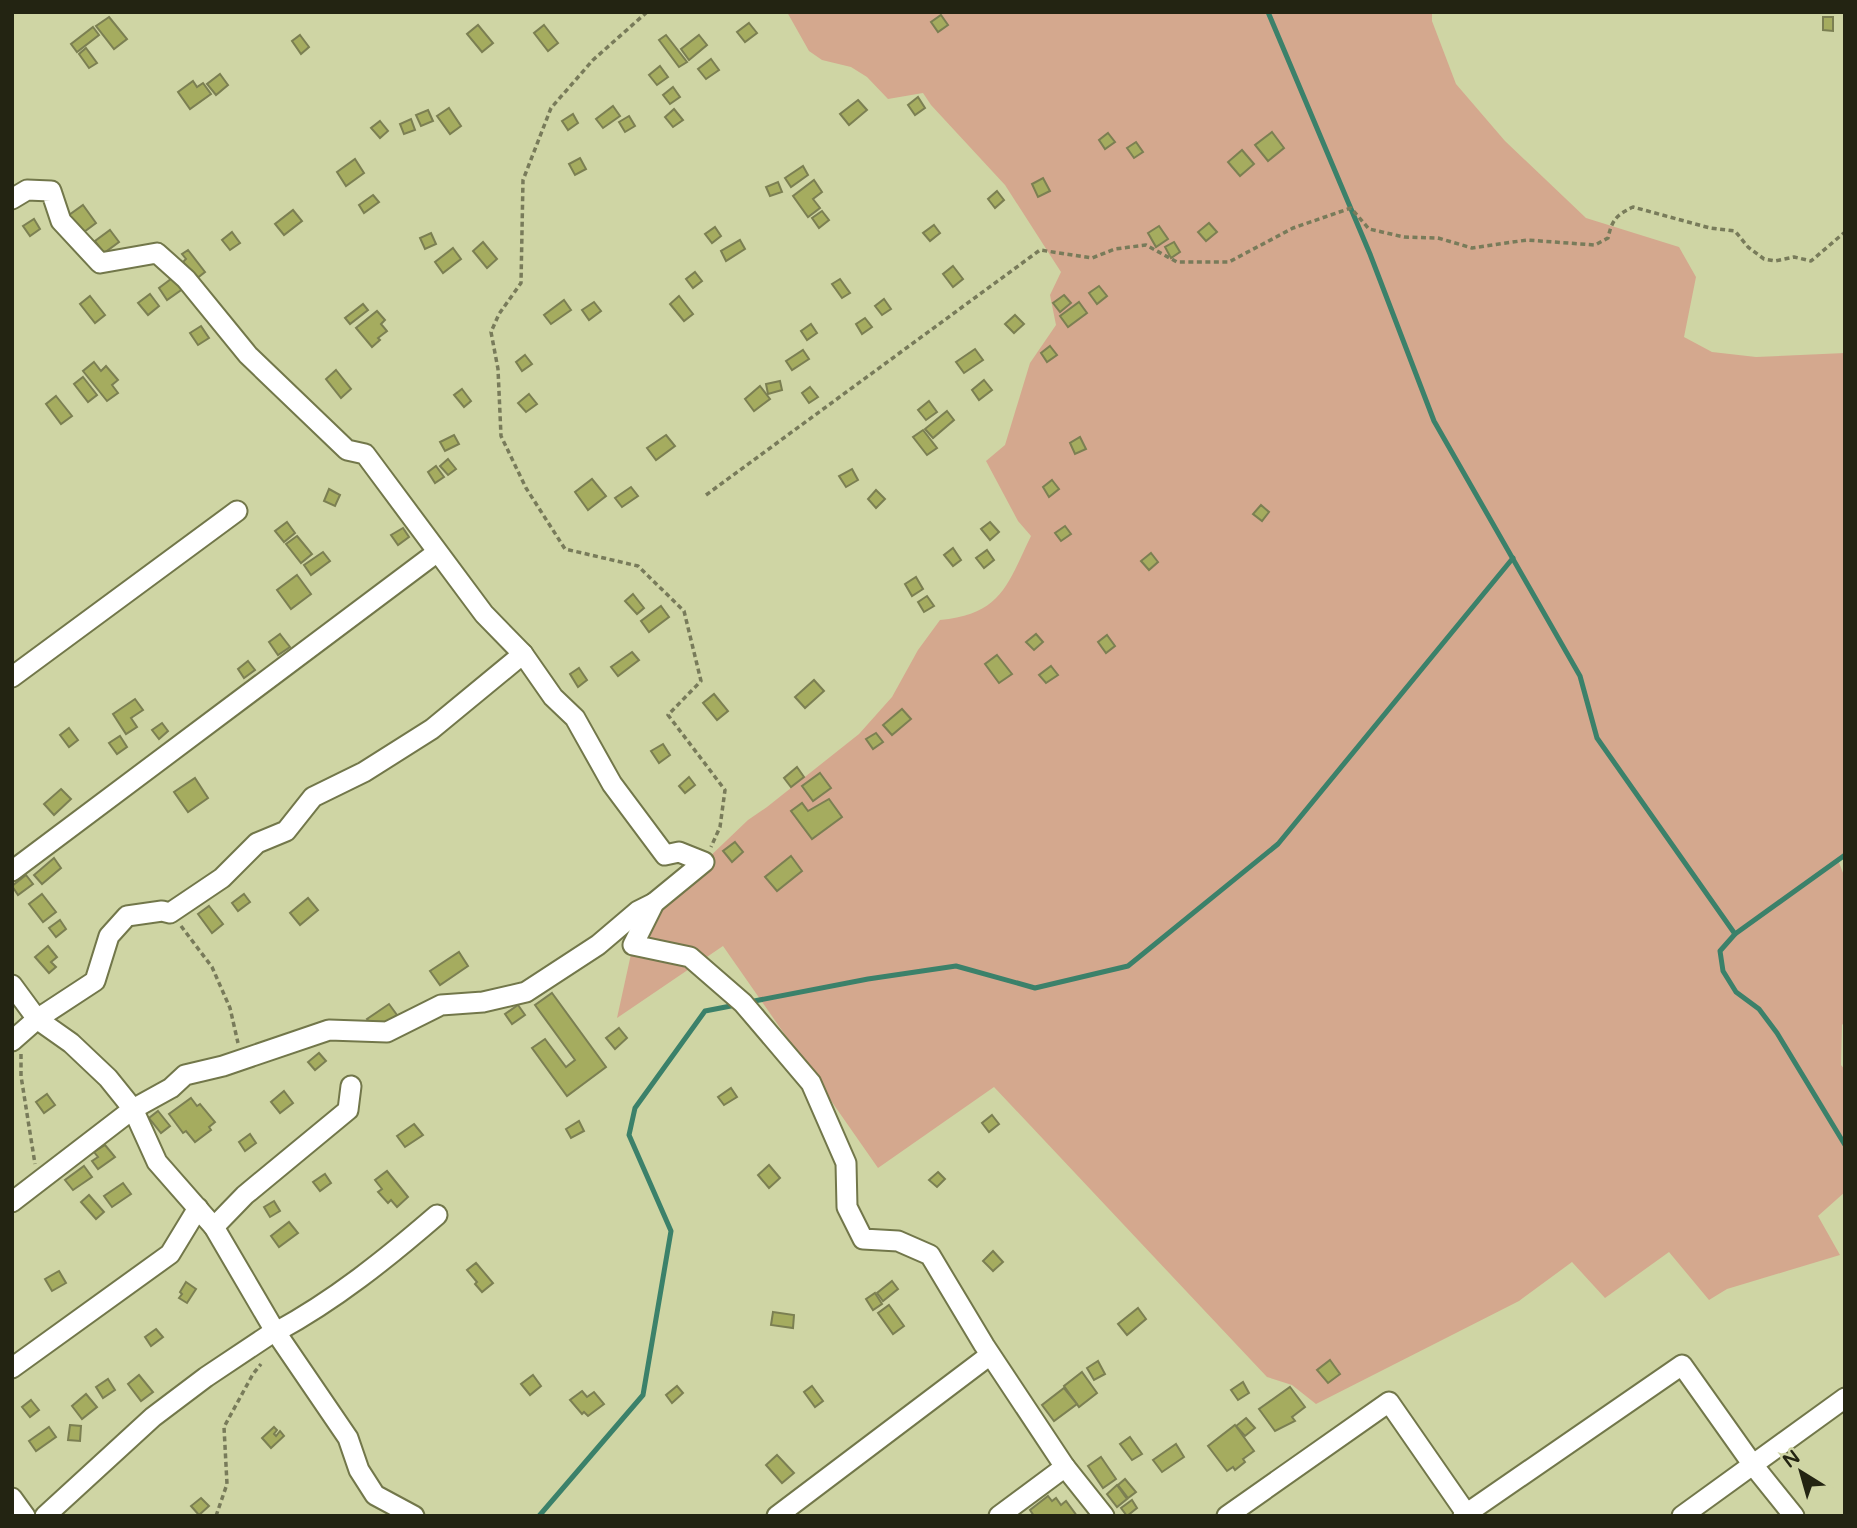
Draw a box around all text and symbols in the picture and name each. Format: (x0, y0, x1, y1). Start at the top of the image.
north arrow (1766, 1437, 1836, 1507)
text: N (1779, 1446, 1804, 1473)

